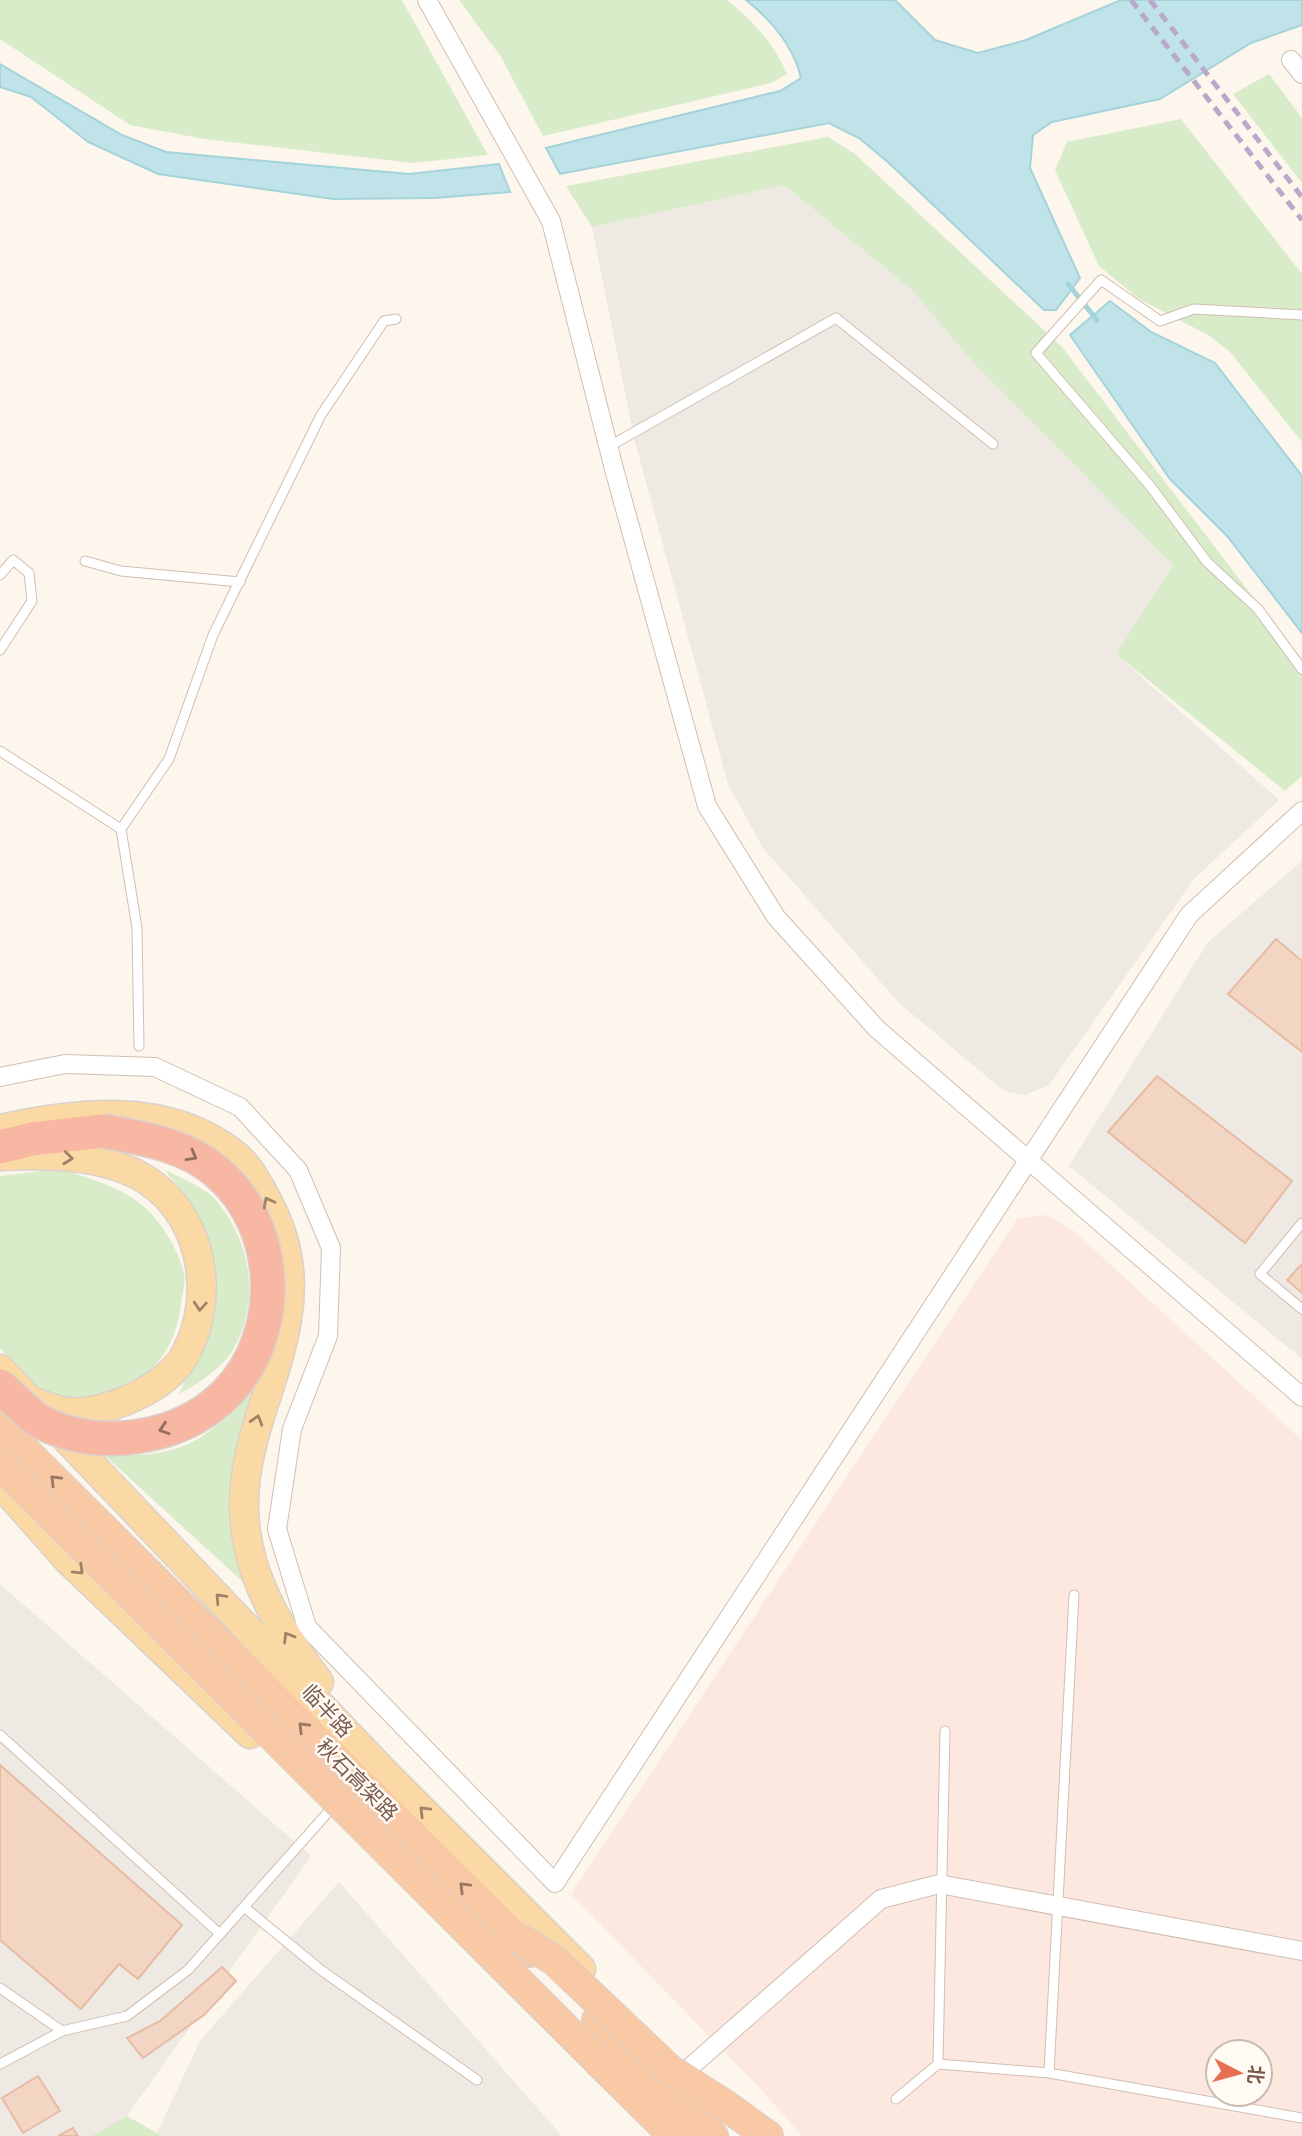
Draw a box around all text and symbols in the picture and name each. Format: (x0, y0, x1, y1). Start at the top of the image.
one-way arrow (184, 1148, 197, 1162)
one-way arrow (62, 1151, 74, 1166)
one-way arrow (262, 1197, 276, 1209)
one-way arrow (193, 1301, 208, 1312)
one-way arrow (249, 1414, 264, 1426)
one-way arrow (159, 1420, 171, 1435)
one-way arrow (50, 1475, 63, 1488)
one-way arrow (70, 1562, 83, 1575)
one-way arrow (215, 1593, 228, 1606)
one-way arrow (283, 1631, 296, 1644)
street label: 临半路 (297, 1679, 358, 1742)
one-way arrow (298, 1722, 311, 1735)
street label: 秋石高架路 (312, 1734, 403, 1825)
one-way arrow (419, 1807, 432, 1820)
one-way arrow (460, 1882, 473, 1895)
north arrow (1204, 2038, 1274, 2108)
text: 北 (1244, 2064, 1268, 2085)

